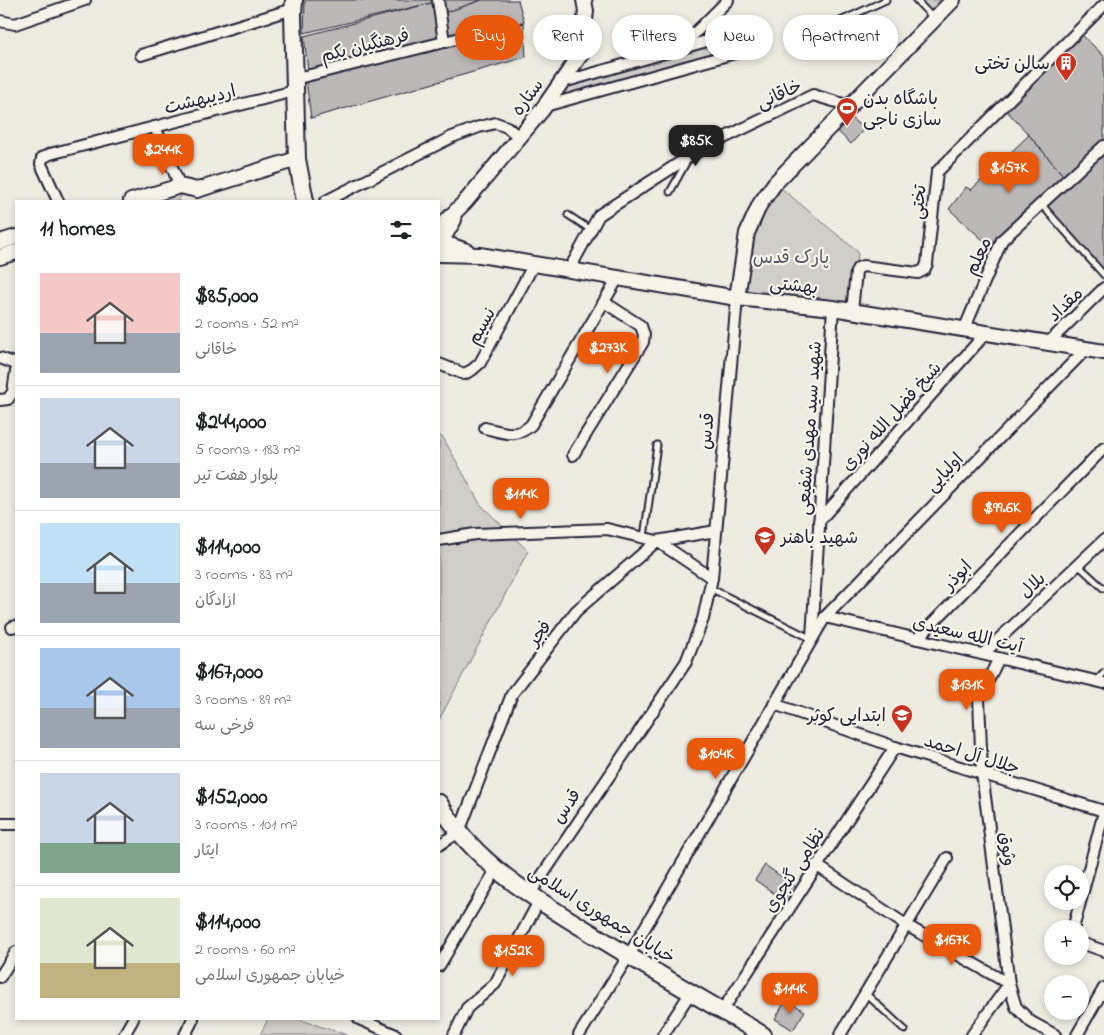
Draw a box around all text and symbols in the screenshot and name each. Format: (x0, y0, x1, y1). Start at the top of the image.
chip: Buy (455, 15, 523, 60)
chip: Rent (533, 15, 602, 60)
chip: Filters (612, 15, 695, 60)
chip: New (705, 15, 773, 60)
chip: Apartment (783, 15, 898, 60)
street label: فرهنگیان یکم (319, 23, 412, 70)
building icon: سالن تختی (1054, 51, 1078, 82)
place label: سالن تختی (975, 52, 1050, 78)
street label: ستاره (506, 74, 551, 122)
street label: خاقانی (753, 74, 807, 117)
street label: اردیبهشت (162, 80, 239, 122)
place label: باشگاه بدن سازی ناجی (863, 87, 942, 134)
sports icon: باشگاه بدن سازی ناجی (835, 96, 859, 127)
pin: $85K (666, 124, 726, 167)
text: $85K (680, 129, 712, 153)
pin: $244K (128, 134, 198, 176)
text: $244K (144, 138, 182, 162)
pin: $157K (974, 152, 1044, 194)
text: $157K (990, 156, 1028, 180)
street label: تختی (905, 183, 935, 221)
text: 11 homes (40, 215, 116, 245)
icon: filters (387, 216, 415, 244)
street label: معلم (960, 233, 1000, 280)
park label: پارک قدس (753, 246, 829, 272)
street label: بهشتی (768, 272, 819, 302)
text: $85,000 (195, 282, 258, 312)
street label: مقداد (1043, 282, 1090, 329)
icon: home (80, 293, 140, 353)
street label: نسیم (462, 304, 504, 350)
text: 2 rooms · 52 m² (195, 312, 299, 336)
pin: $273K (573, 332, 643, 374)
text: $273K (589, 336, 627, 360)
text: خاقانی (195, 338, 237, 362)
street label: شهید سید مهدی شفیعی (792, 340, 830, 516)
street label: شیخ فضل الله نوری (836, 357, 949, 478)
text: $244,000 (195, 408, 266, 438)
street label: قدس (693, 412, 723, 451)
icon: home (80, 418, 140, 478)
text: 5 rooms · 183 m² (195, 438, 301, 462)
street label: اولیایی (920, 448, 971, 499)
text: بلوار هفت تیر (195, 464, 279, 488)
pin: $114K (486, 478, 556, 520)
text: $114K (504, 482, 538, 506)
pin: $99.6K (961, 492, 1043, 534)
text: $99.6K (983, 496, 1021, 520)
school or university icon: شهید باهنر (753, 525, 777, 556)
place label: شهید باهنر (779, 526, 858, 552)
text: $114,000 (195, 533, 261, 563)
icon: home (80, 543, 140, 603)
street label: ابوذر (936, 555, 979, 599)
text: 3 rooms · 83 m² (195, 563, 293, 587)
street label: بلال (1014, 567, 1053, 606)
text: ازادگان (195, 589, 236, 613)
street label: آیت الله سعیدی (910, 611, 1027, 662)
street label: فجر (521, 616, 559, 654)
text: $167,000 (195, 658, 263, 688)
icon: home (80, 668, 140, 728)
pin: $131K (932, 668, 1002, 711)
text: $131K (950, 673, 984, 697)
text: 3 rooms · 89 m² (195, 688, 291, 712)
school or university icon: ابتدایی کوثر (890, 703, 914, 734)
place label: ابتدایی کوثر (806, 704, 886, 730)
text: فرخی سه (195, 714, 254, 738)
street label: جلال آل احمد (920, 729, 1022, 783)
pin: $104K (681, 738, 751, 780)
text: $104K (698, 742, 734, 766)
text: $152,000 (195, 783, 268, 813)
street label: قدس (547, 785, 589, 830)
icon: home (80, 793, 140, 853)
text: 3 rooms · 101 m² (195, 813, 297, 837)
street label: نظامی گنجوی (759, 824, 833, 919)
street label: وثوق (991, 830, 1021, 868)
text: ایثار (195, 839, 219, 863)
street label: خیابان جمهوری اسلامی (522, 860, 679, 971)
map controls (1044, 865, 1089, 1020)
button: locate (1044, 865, 1089, 910)
text: $114,000 (195, 908, 261, 938)
icon: home (80, 918, 140, 978)
button: + (1044, 920, 1089, 965)
pin: $167K (917, 924, 987, 966)
text: $167K (934, 928, 970, 952)
pin: $152K (478, 934, 548, 977)
text: 2 rooms · 60 m² (195, 938, 296, 962)
text: $152K (493, 939, 533, 963)
text: خیابان جمهوری اسلامی (195, 964, 345, 988)
pin: $114K (755, 972, 825, 1015)
button: − (1044, 975, 1089, 1020)
text: $114K (773, 977, 807, 1001)

